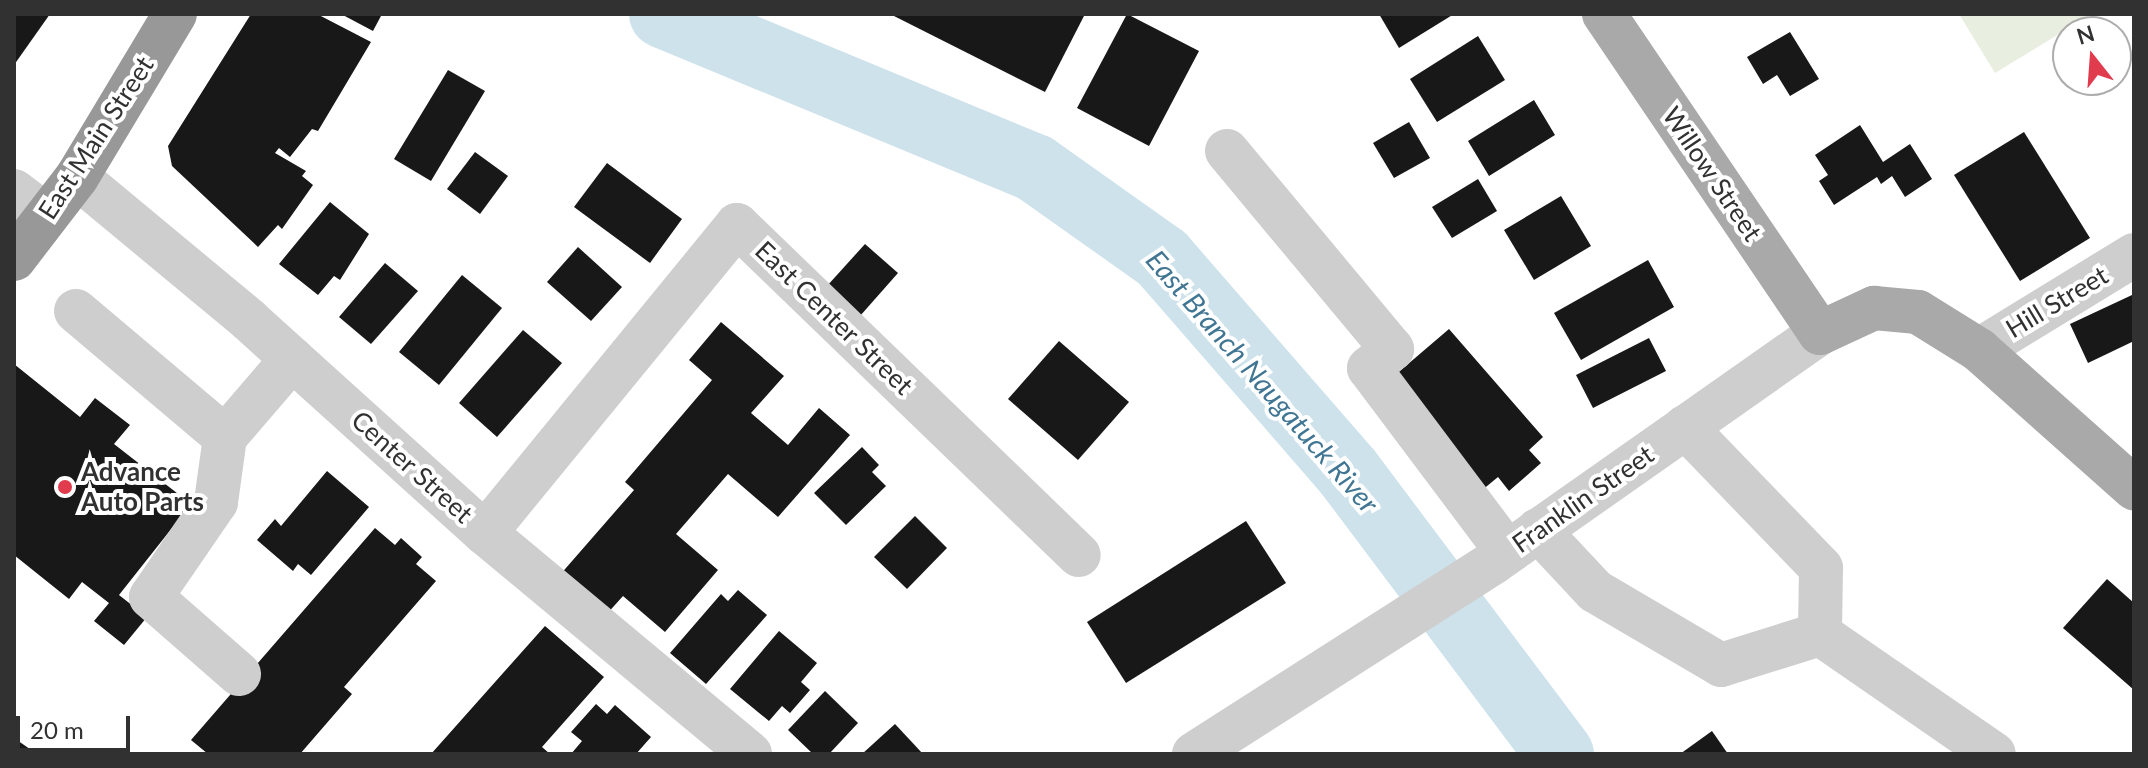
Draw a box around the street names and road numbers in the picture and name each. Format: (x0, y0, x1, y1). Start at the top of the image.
street label: East Main Street (32, 51, 160, 225)
street label: Willow Street (1656, 101, 1768, 247)
street label: East Center Street (748, 235, 920, 401)
street label: Hill Street (2000, 259, 2114, 345)
street label: Center Street (345, 404, 479, 530)
street label: Franklin Street (1506, 439, 1660, 559)

